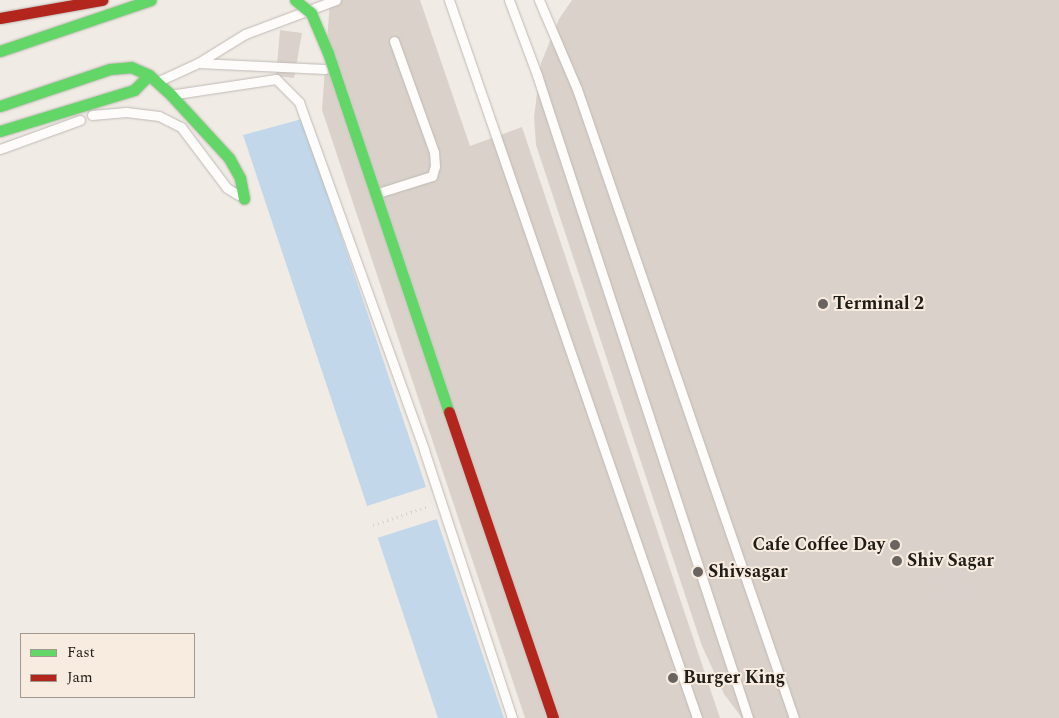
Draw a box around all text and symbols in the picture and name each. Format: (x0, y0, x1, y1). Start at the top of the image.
place label: Terminal 2 (833, 293, 924, 315)
marker: Terminal 2 (817, 298, 829, 310)
place label: Cafe Coffee Day (752, 534, 885, 556)
marker: Cafe Coffee Day (889, 539, 901, 551)
place label: Shiv Sagar (907, 550, 994, 572)
marker: Shiv Sagar (891, 555, 903, 567)
place label: Shivsagar (708, 561, 788, 583)
marker: Shivsagar (692, 566, 704, 578)
legend (20, 633, 195, 698)
text: Fast (67, 641, 95, 664)
text: Jam (67, 666, 93, 689)
place label: Burger King (683, 667, 785, 689)
marker: Burger King (667, 672, 679, 684)

